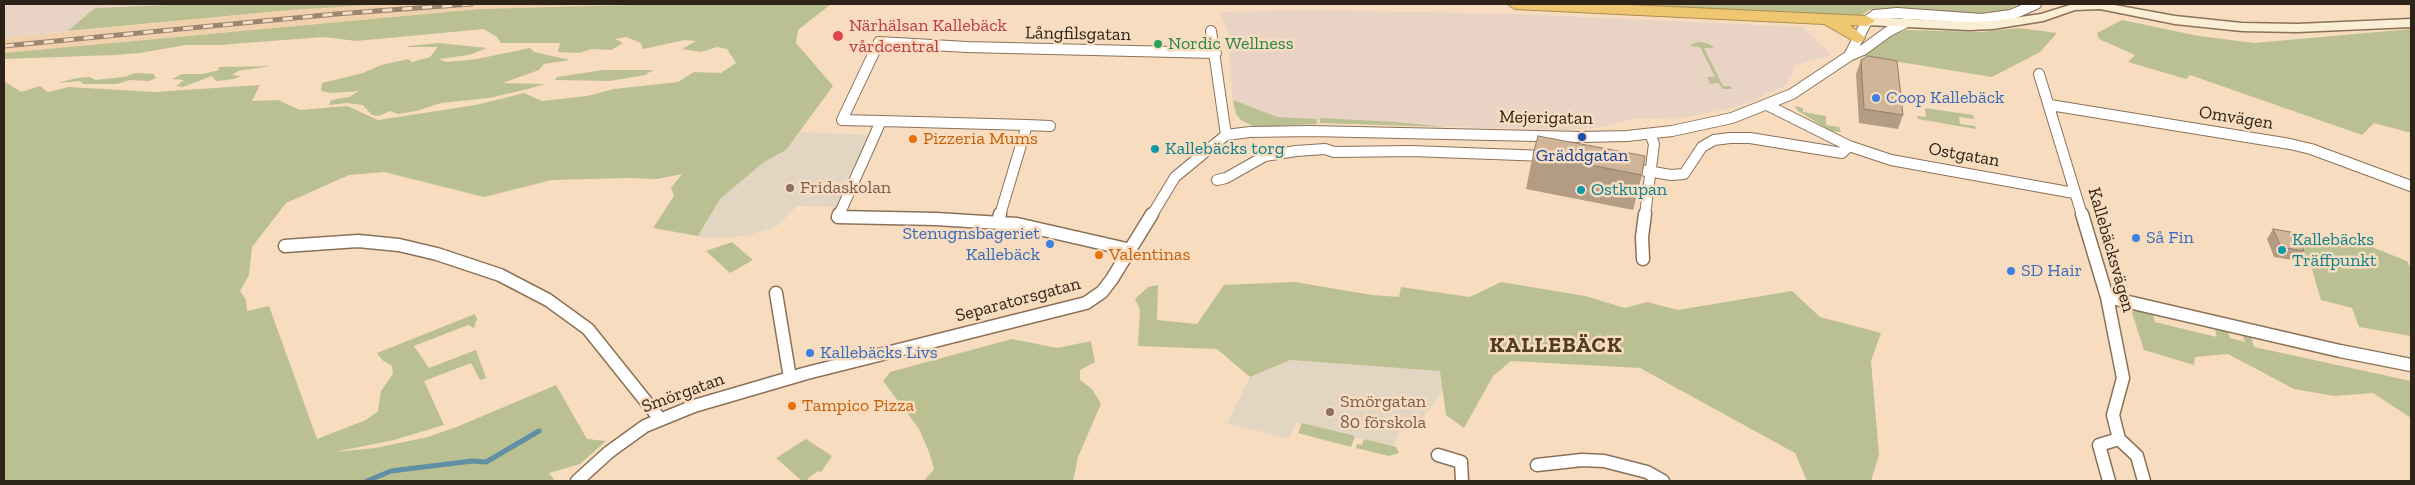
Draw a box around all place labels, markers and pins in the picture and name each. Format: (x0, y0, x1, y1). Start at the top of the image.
place label: Närhälsan Kallebäck vårdcentral (849, 15, 1007, 58)
marker: Närhälsan Kallebäck vårdcentral (831, 29, 845, 43)
place label: Nordic Wellness (1168, 33, 1294, 55)
marker: Nordic Wellness (1152, 38, 1164, 50)
place label: Coop Kallebäck (1886, 87, 2004, 109)
marker: Coop Kallebäck (1870, 92, 1882, 104)
place label: Pizzeria Mums (923, 128, 1038, 150)
marker: Gräddgatan (1576, 131, 1588, 143)
marker: Pizzeria Mums (907, 133, 919, 145)
place label: Kallebäcks torg (1165, 138, 1285, 160)
marker: Kallebäcks torg (1149, 143, 1161, 155)
place label: Gräddgatan (1536, 145, 1628, 167)
place label: Fridaskolan (800, 177, 891, 199)
place label: Ostkupan (1591, 179, 1667, 201)
marker: Fridaskolan (784, 182, 796, 194)
marker: Ostkupan (1575, 184, 1587, 196)
place label: Stenugnsbageriet Kallebäck (902, 223, 1040, 266)
place label: Så Fin (2146, 227, 2194, 249)
place label: Kallebäcks Träffpunkt (2292, 229, 2377, 272)
marker: Så Fin (2130, 232, 2142, 244)
marker: Stenugnsbageriet Kallebäck (1044, 238, 1056, 250)
place label: Valentinas (1109, 244, 1190, 266)
marker: Kallebäcks Träffpunkt (2276, 244, 2288, 256)
marker: Valentinas (1093, 249, 1105, 261)
place label: SD Hair (2021, 260, 2082, 282)
marker: SD Hair (2005, 265, 2017, 277)
place label: Kallebäcks Livs (820, 342, 938, 364)
marker: Kallebäcks Livs (804, 347, 816, 359)
place label: Smörgatan 80 förskola (1340, 391, 1426, 434)
place label: Tampico Pizza (802, 395, 914, 417)
marker: Tampico Pizza (786, 400, 798, 412)
marker: Smörgatan 80 förskola (1324, 406, 1336, 418)

